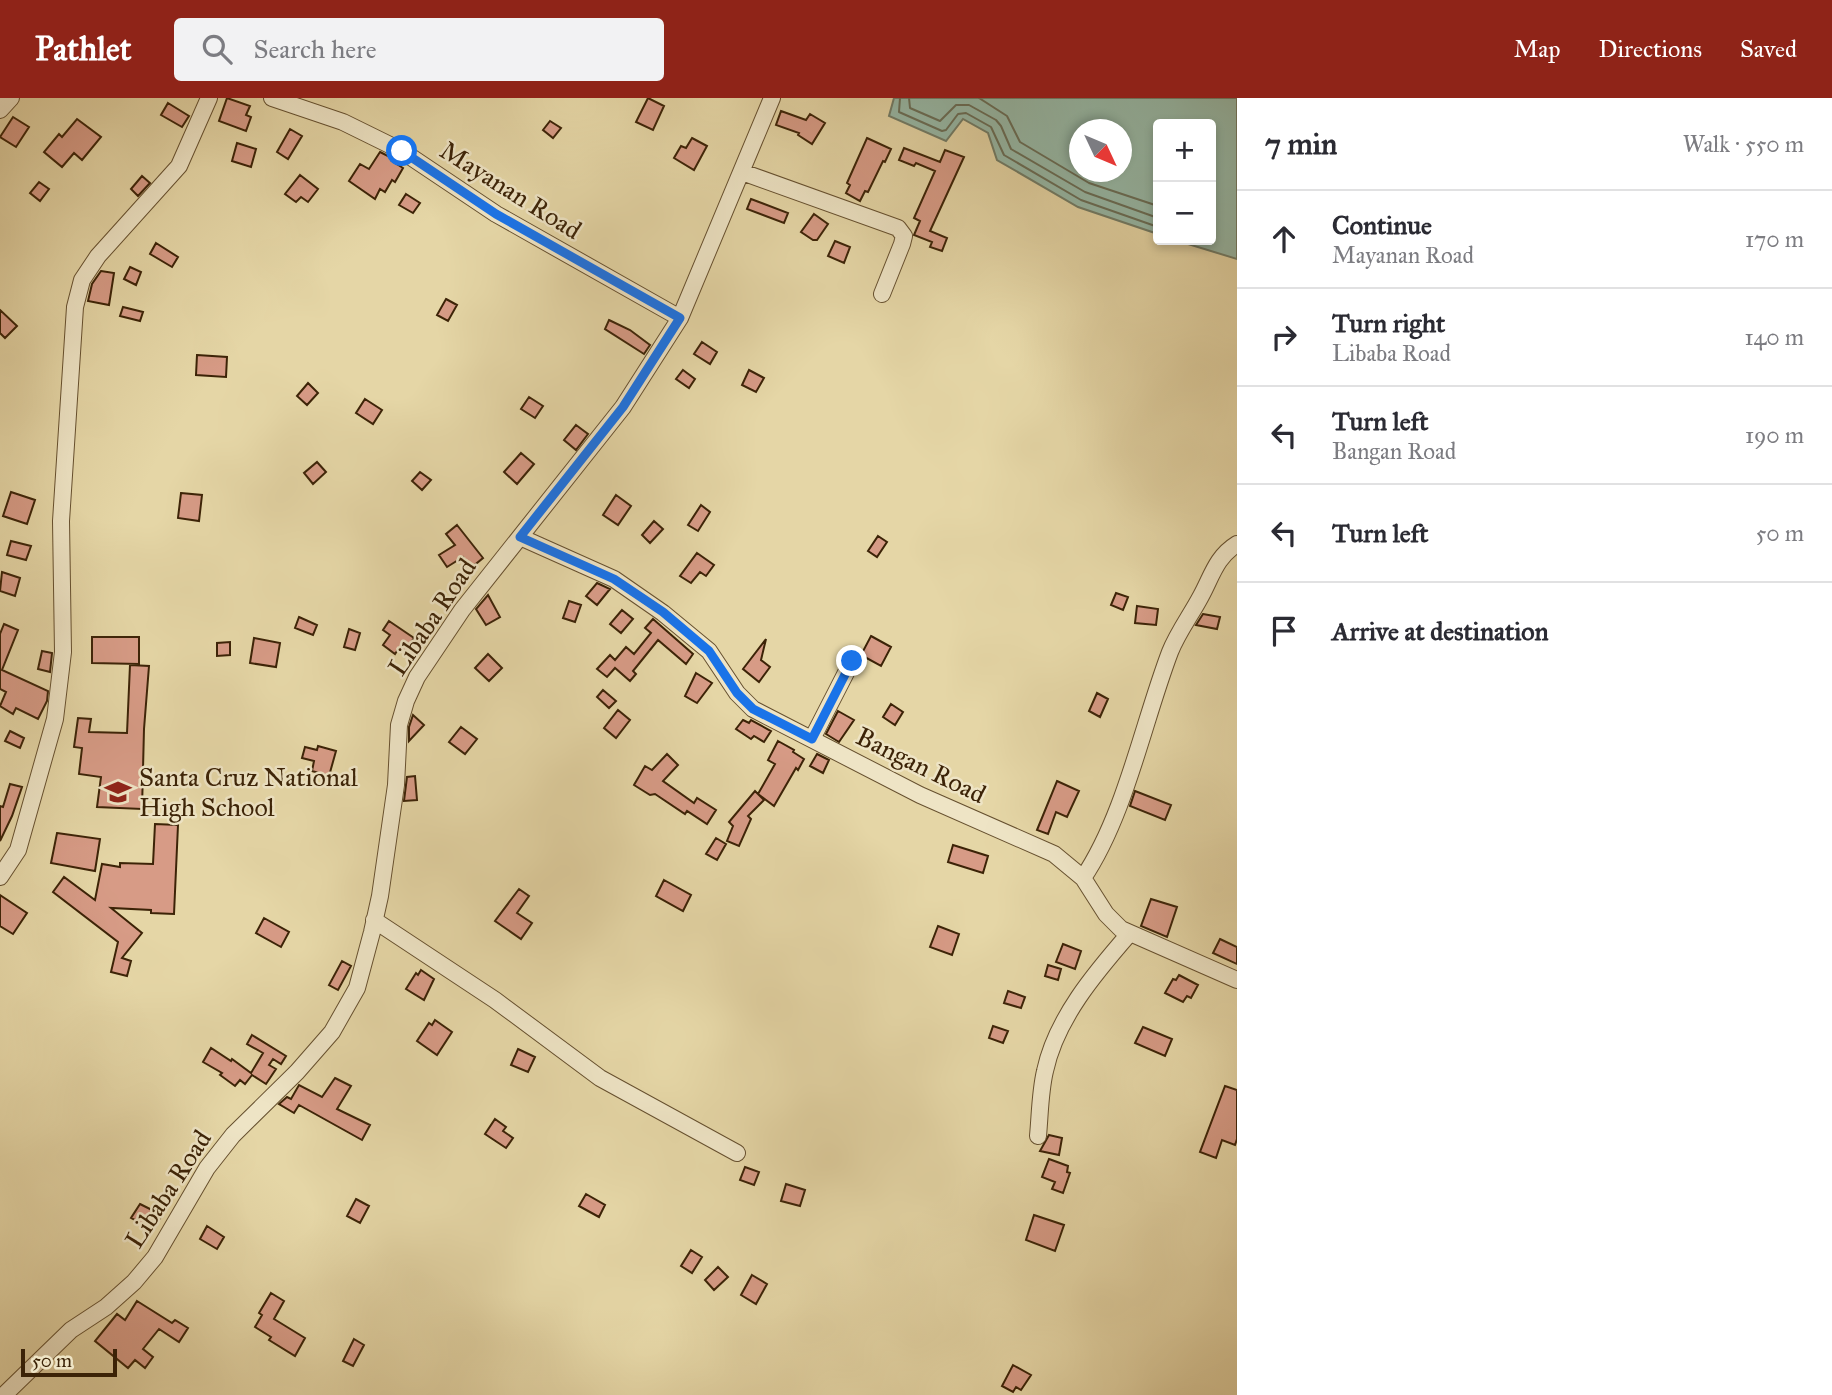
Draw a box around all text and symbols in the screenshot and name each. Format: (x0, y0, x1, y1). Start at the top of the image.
search box (174, 18, 664, 81)
text: Pathlet (35, 29, 132, 69)
icon: search (198, 30, 236, 68)
text: Search here (254, 33, 377, 65)
text: Map (1514, 34, 1561, 64)
text: Directions (1599, 34, 1702, 64)
text: Saved (1740, 34, 1797, 64)
north arrow (1069, 119, 1132, 182)
map controls (1153, 119, 1216, 245)
button: + (1153, 119, 1216, 182)
text: 7 min (1265, 126, 1337, 162)
text: Walk · 550 m (1683, 130, 1804, 158)
street label: Mayanan Road (434, 134, 588, 246)
route start (386, 135, 417, 166)
button: − (1153, 182, 1216, 245)
text: Continue (1332, 209, 1432, 241)
icon: ahead (1265, 220, 1303, 258)
text: 170 m (1745, 225, 1804, 253)
text: Mayanan Road (1332, 241, 1474, 269)
text: Turn right (1332, 307, 1445, 339)
icon: right (1265, 318, 1303, 356)
text: 140 m (1744, 323, 1804, 351)
text: Libaba Road (1332, 339, 1451, 367)
text: Turn left (1332, 405, 1428, 437)
icon: left (1265, 416, 1303, 454)
text: 190 m (1745, 421, 1804, 449)
text: Bangan Road (1332, 437, 1456, 465)
icon: left (1265, 514, 1303, 552)
text: Turn left (1332, 517, 1428, 549)
text: 50 m (1756, 519, 1804, 547)
street label: Libaba Road (381, 552, 483, 682)
icon: arrive (1265, 612, 1303, 650)
text: Arrive at destination (1332, 615, 1549, 647)
route end (836, 645, 867, 676)
street label: Bangan Road (851, 720, 991, 810)
place label: Santa Cruz National High School (139, 761, 358, 823)
school or university icon: Santa Cruz National High School (103, 777, 133, 807)
street label: Libaba Road (118, 1124, 218, 1254)
scale bar (21, 1346, 117, 1378)
text: 50 m (32, 1349, 72, 1372)

